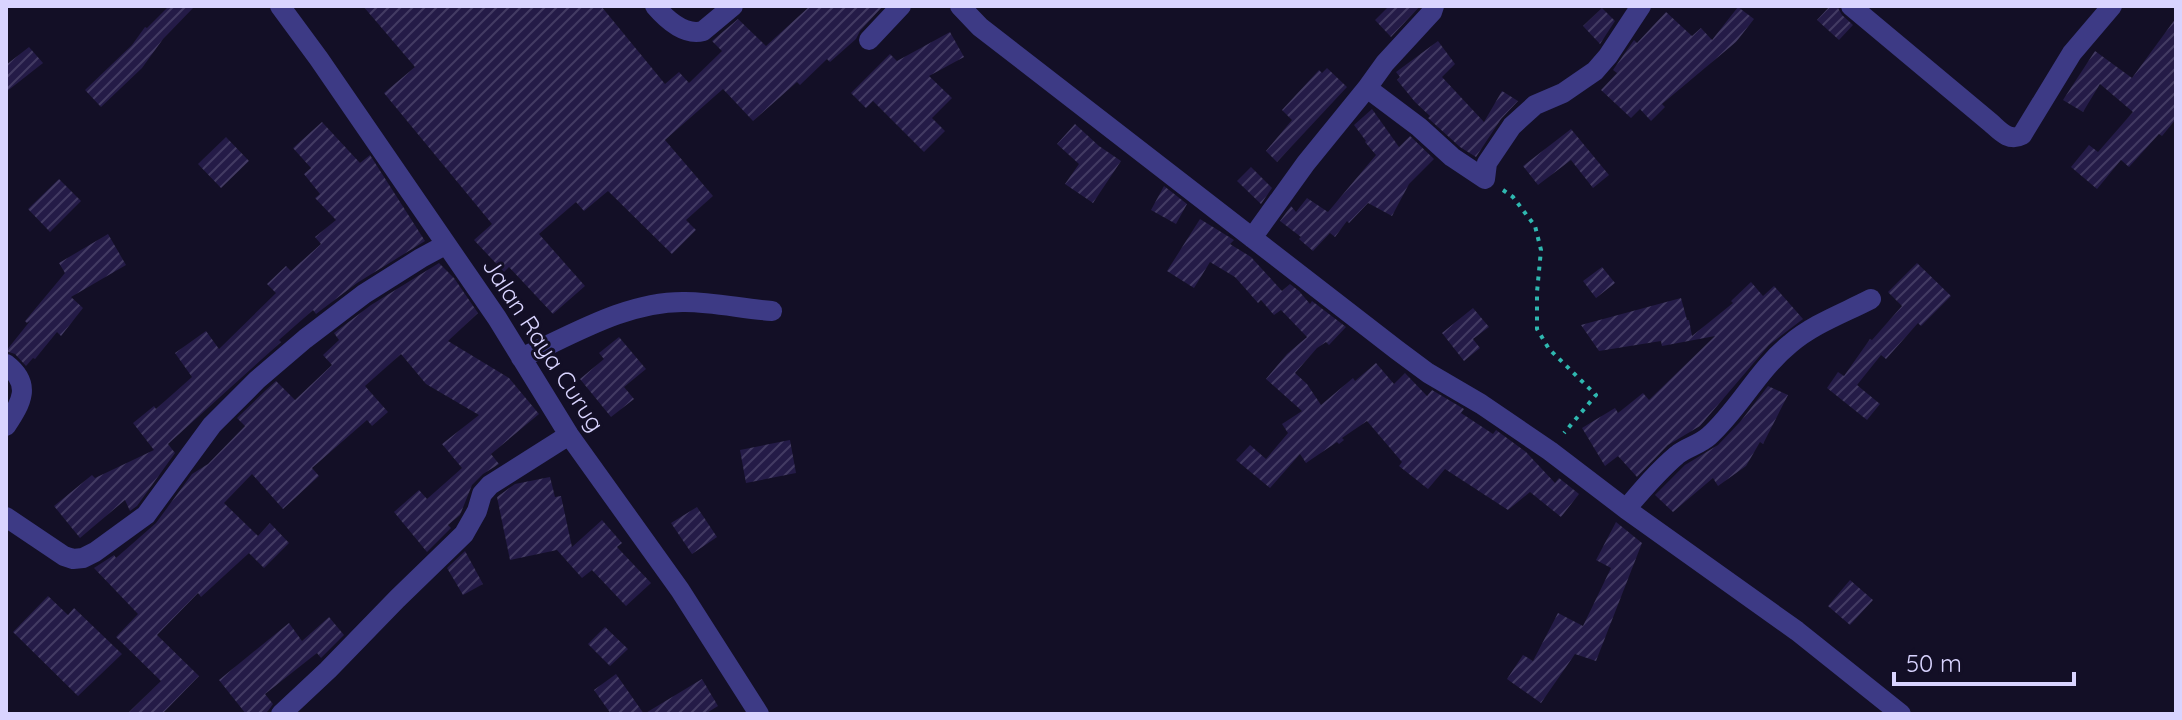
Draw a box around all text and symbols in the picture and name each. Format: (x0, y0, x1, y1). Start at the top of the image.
street label: Jalan Raya Curug (476, 252, 611, 437)
scale bar (1894, 636, 2074, 686)
text: 50 m (1906, 648, 1962, 678)

